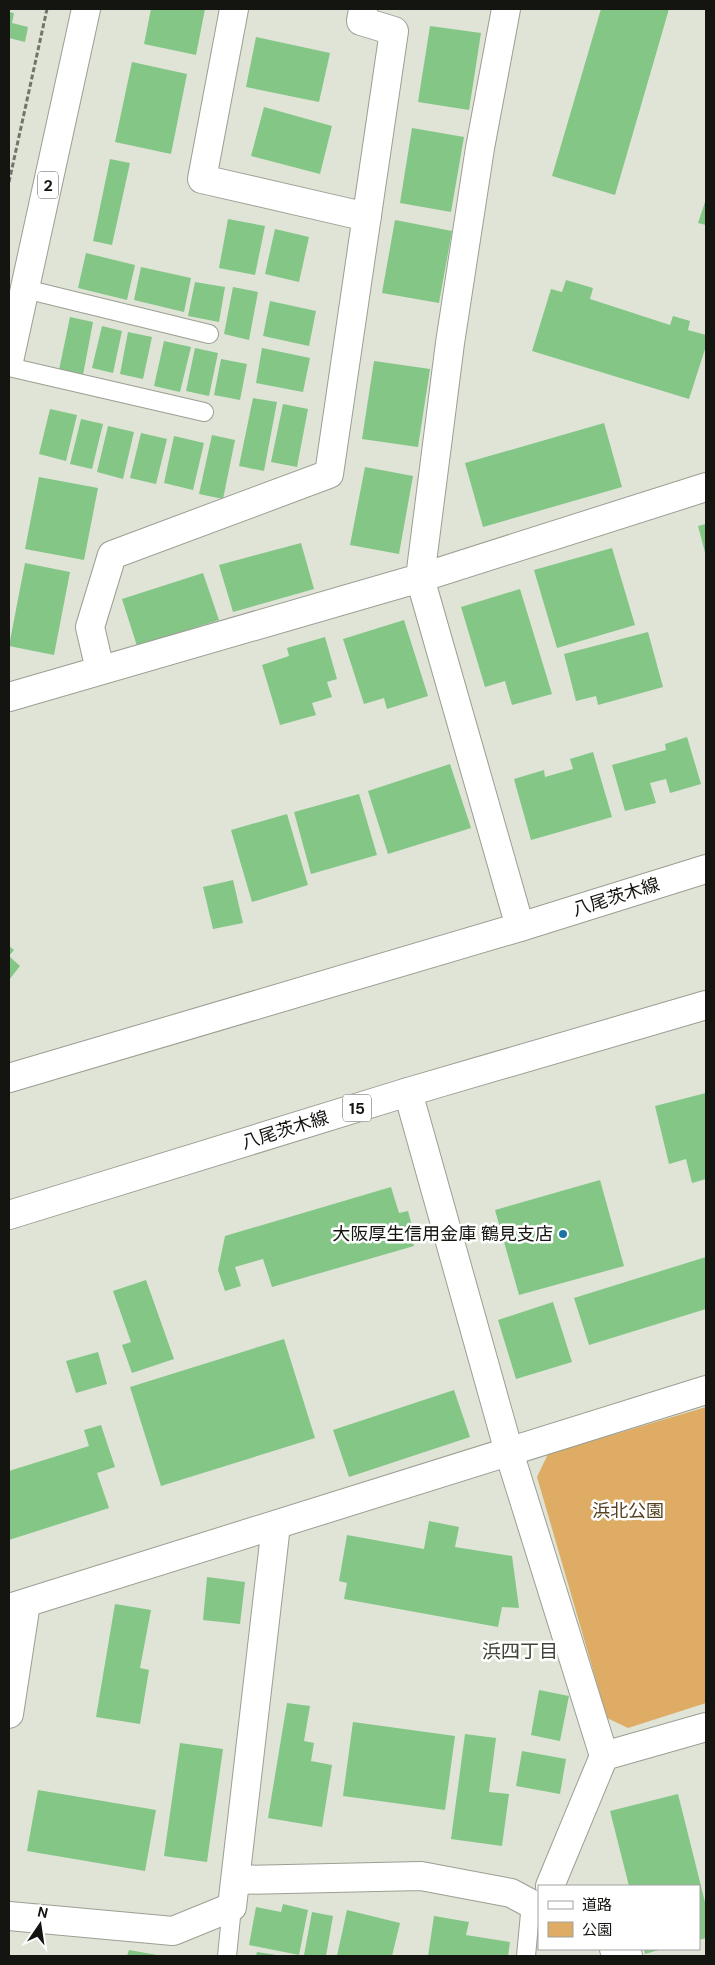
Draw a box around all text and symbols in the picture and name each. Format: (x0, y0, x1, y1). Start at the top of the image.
road number: 2 (38, 172, 58, 198)
street label: 八尾茨木線 (569, 872, 663, 922)
road number: 15 (343, 1094, 371, 1122)
street label: 八尾茨木線 (238, 1105, 332, 1155)
place label: 大阪厚生信用金庫 鶴見支店 (332, 1222, 553, 1246)
marker: 大阪厚生信用金庫 鶴見支店 (557, 1228, 569, 1240)
park label: 浜北公園 (592, 1499, 664, 1523)
district label: 浜四丁目 (482, 1639, 558, 1664)
legend (538, 1885, 700, 1950)
text: 道路 (582, 1895, 612, 1915)
north arrow (15, 1900, 65, 1950)
text: N (36, 1902, 50, 1922)
text: 公園 (582, 1920, 612, 1940)

